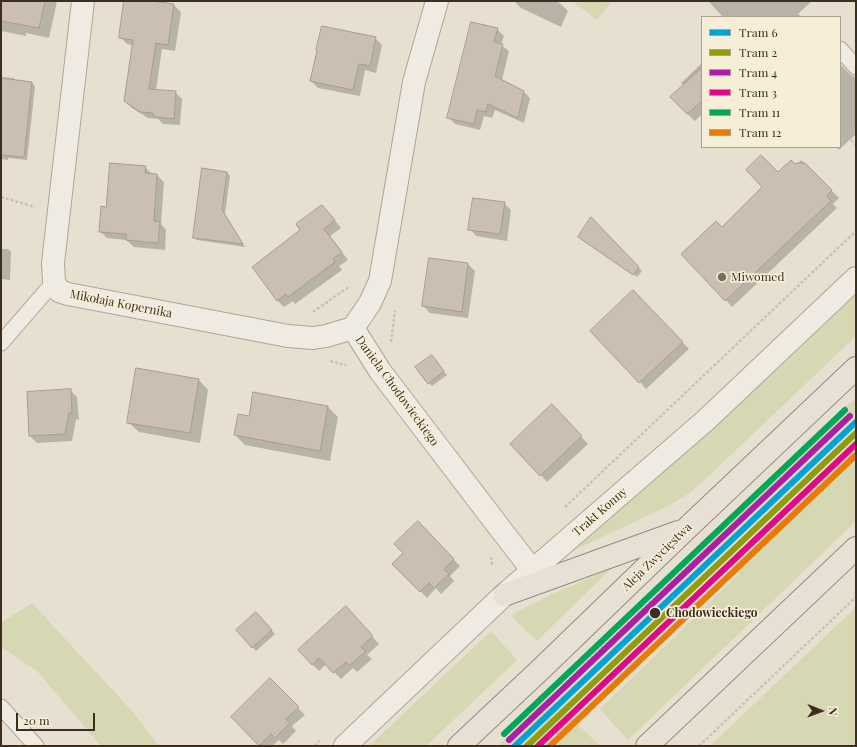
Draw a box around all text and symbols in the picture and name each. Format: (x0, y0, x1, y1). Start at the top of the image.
legend (701, 16, 841, 148)
text: Tram 6 (739, 24, 778, 40)
text: Tram 2 (739, 44, 777, 60)
text: Tram 4 (739, 64, 777, 80)
text: Tram 3 (739, 84, 777, 100)
text: Tram 11 (739, 104, 780, 120)
text: Tram 12 (739, 124, 782, 140)
place label: Miwomed (731, 270, 784, 284)
marker: Miwomed (716, 271, 728, 283)
street label: Mikołaja Kopernika (68, 287, 174, 321)
street label: Daniela Chodowieckiego (352, 333, 442, 449)
street label: Trakt Konny (570, 484, 630, 540)
street label: Aleja Zwycięstwa (619, 520, 695, 594)
marker: Chodowieckiego (648, 606, 662, 620)
place label: Chodowieckiego (666, 606, 758, 620)
north arrow (801, 691, 841, 731)
scale bar (18, 705, 97, 731)
text: N (826, 707, 841, 715)
text: 20 m (23, 712, 50, 728)

